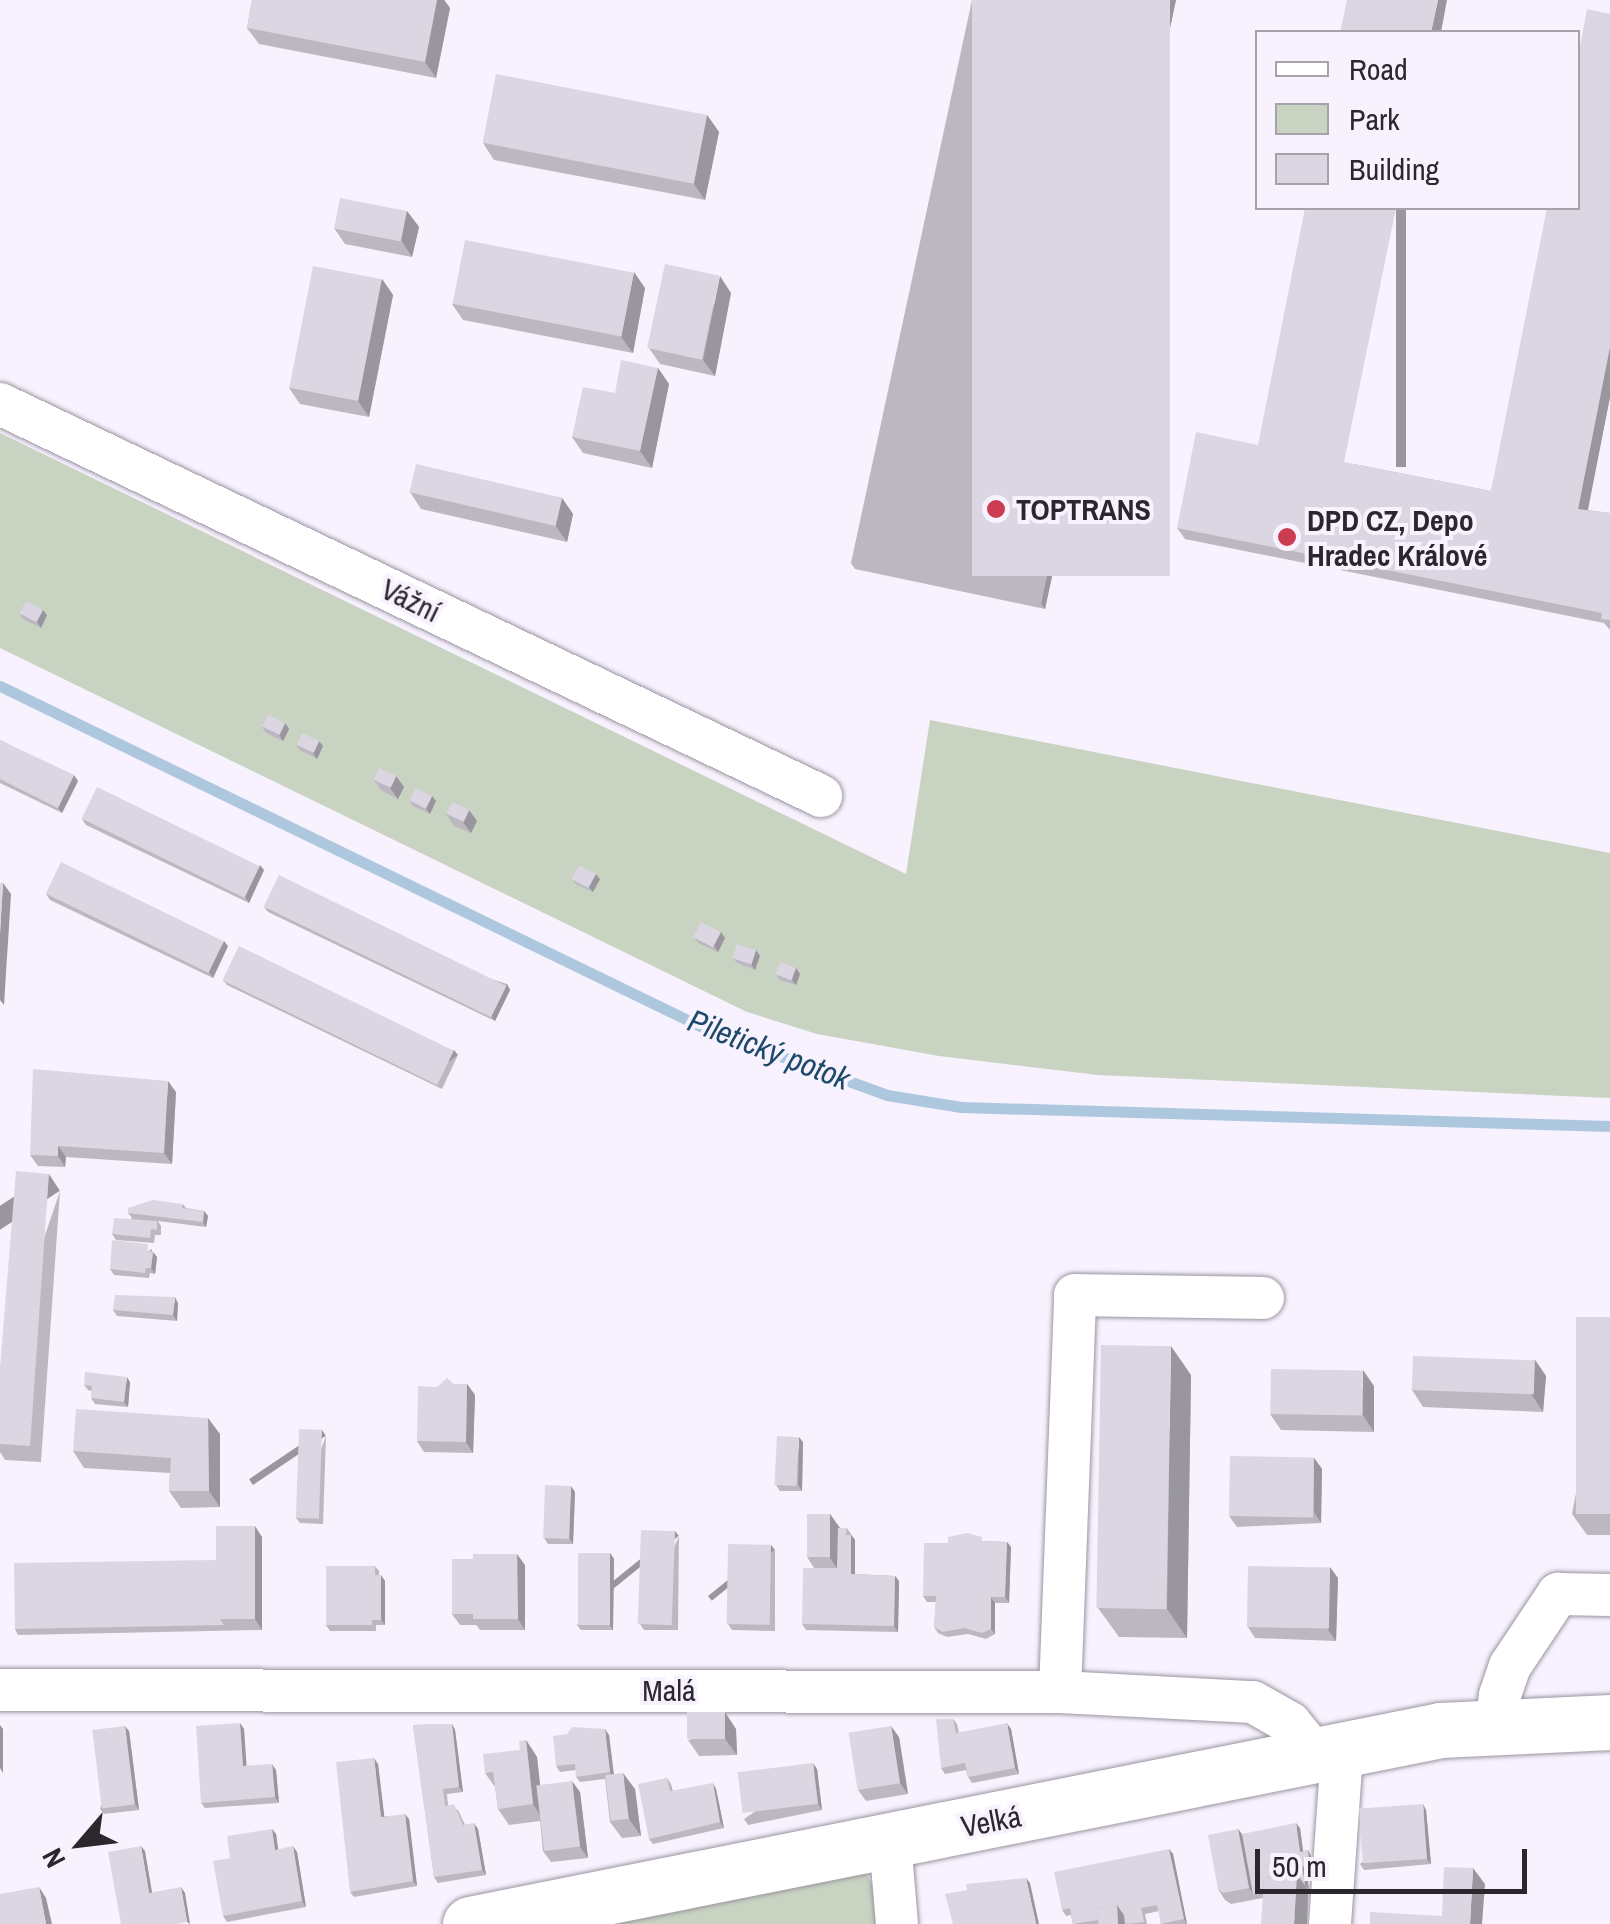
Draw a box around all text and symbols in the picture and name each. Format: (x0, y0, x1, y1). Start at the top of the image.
legend (1255, 30, 1580, 210)
text: Road (1349, 49, 1408, 89)
text: Park (1349, 99, 1400, 139)
text: Building (1349, 149, 1439, 189)
place label: TOPTRANS (1016, 491, 1151, 527)
marker: TOPTRANS (985, 498, 1007, 520)
place label: DPD CZ, Depo Hradec Králové (1307, 502, 1487, 572)
marker: DPD CZ, Depo Hradec Králové (1276, 526, 1298, 548)
street label: Vážní (376, 570, 446, 630)
water label: Piletický potok (682, 1001, 856, 1099)
street label: Malá (642, 1672, 696, 1708)
north arrow (30, 1794, 130, 1894)
street label: Velká (958, 1798, 1024, 1844)
scale bar (1260, 1829, 1532, 1891)
text: N (33, 1842, 74, 1874)
text: 50 m (1272, 1846, 1327, 1886)

